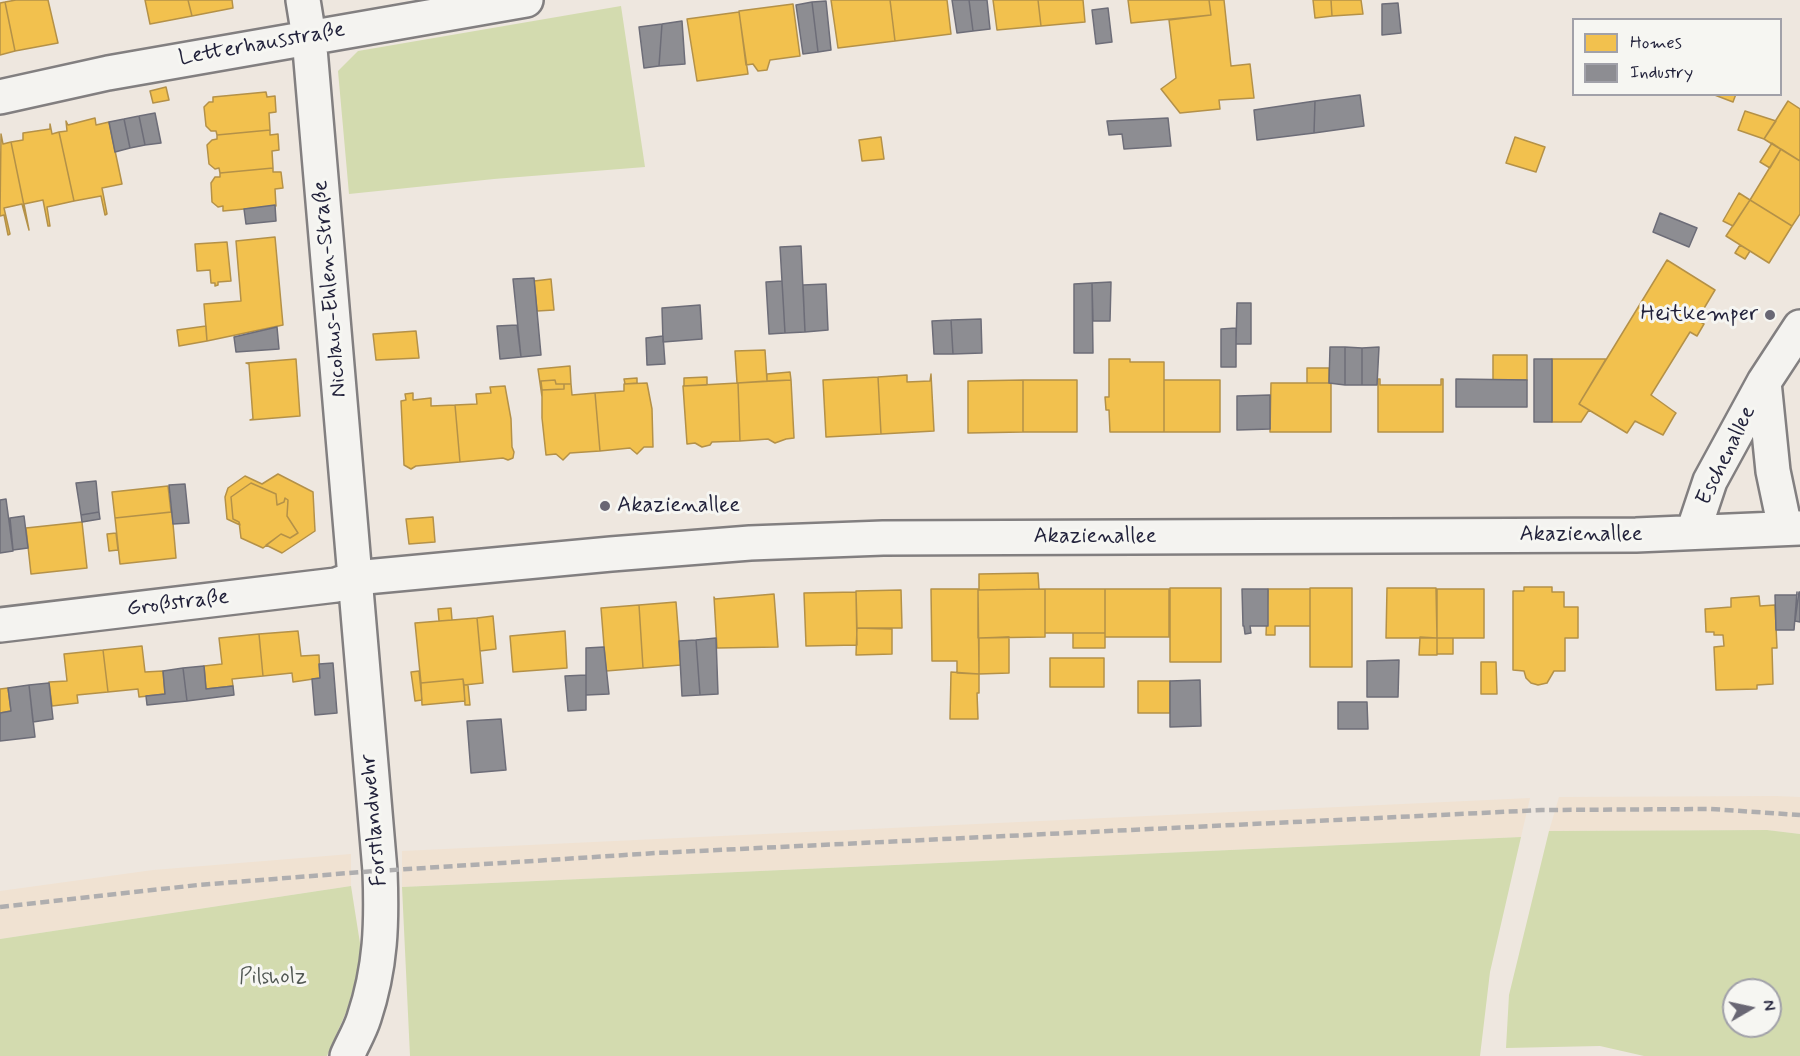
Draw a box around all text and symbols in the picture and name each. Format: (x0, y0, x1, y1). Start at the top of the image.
street label: Letterhausstraße (177, 17, 347, 73)
legend (1572, 18, 1782, 96)
text: Homes (1630, 31, 1682, 55)
text: Industry (1630, 61, 1693, 85)
street label: Nicolaus-Ehlen-Straße (308, 179, 354, 399)
place label: Heitkemper (1641, 302, 1758, 328)
marker: Heitkemper (1763, 308, 1777, 322)
street label: Eschenallee (1692, 402, 1762, 510)
place label: Akazienallee (617, 493, 740, 519)
marker: Akazienallee (598, 499, 612, 513)
street label: Akazienallee (1519, 522, 1643, 548)
street label: Akazienallee (1033, 524, 1157, 550)
street label: Großstraße (125, 585, 231, 623)
street label: Forstlandwehr (356, 753, 394, 887)
park label: Pilsholz (239, 965, 307, 991)
north arrow (1722, 978, 1782, 1038)
text: N (1757, 999, 1780, 1012)

